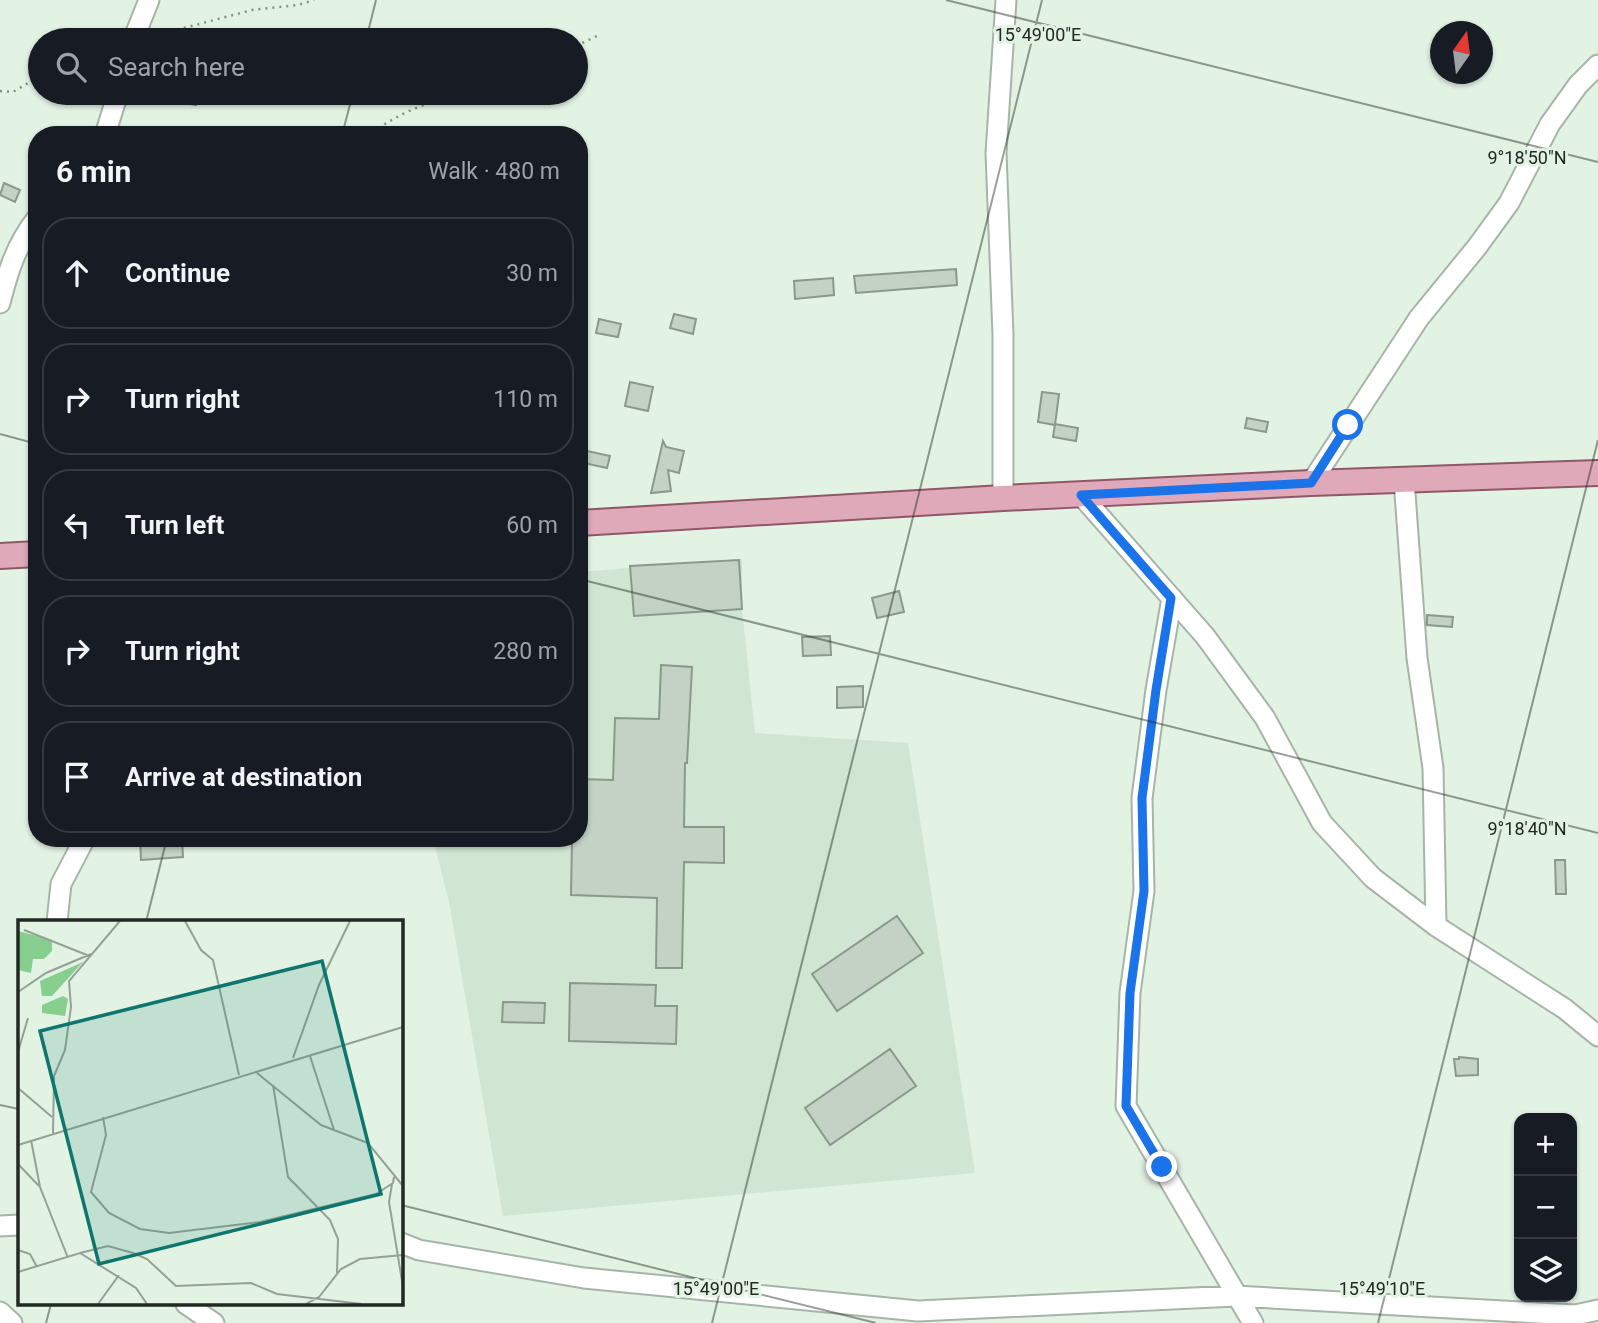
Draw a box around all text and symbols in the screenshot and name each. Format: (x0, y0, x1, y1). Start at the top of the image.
north arrow (1430, 21, 1493, 84)
text: 15°49'00"E (995, 24, 1081, 45)
search box (28, 28, 588, 105)
icon: search (52, 48, 90, 86)
text: Search here (108, 52, 245, 82)
text: 9°18'50"N (1487, 147, 1567, 168)
text: 6 min (56, 154, 131, 189)
text: Walk · 480 m (428, 158, 560, 185)
icon: ahead (58, 254, 96, 292)
text: Continue (125, 258, 230, 288)
text: 30 m (506, 260, 558, 287)
icon: right (58, 380, 96, 418)
text: Turn right (125, 384, 240, 414)
text: 110 m (493, 386, 558, 413)
route start (1332, 409, 1363, 440)
icon: left (58, 506, 96, 544)
text: Turn left (125, 510, 224, 540)
text: 60 m (506, 512, 558, 539)
icon: right (58, 632, 96, 670)
text: Turn right (125, 636, 240, 666)
text: 280 m (493, 638, 558, 665)
icon: arrive (58, 758, 96, 796)
text: Arrive at destination (125, 762, 362, 792)
text: 9°18'40"N (1487, 818, 1567, 839)
inset map (18, 920, 402, 1306)
map controls (1514, 1113, 1577, 1302)
button: + (1514, 1113, 1577, 1176)
route end (1146, 1151, 1177, 1182)
button: − (1514, 1176, 1577, 1239)
button: layers (1514, 1239, 1577, 1302)
text: 15°49'00"E (673, 1278, 759, 1299)
text: 15°49'10"E (1339, 1278, 1425, 1299)

